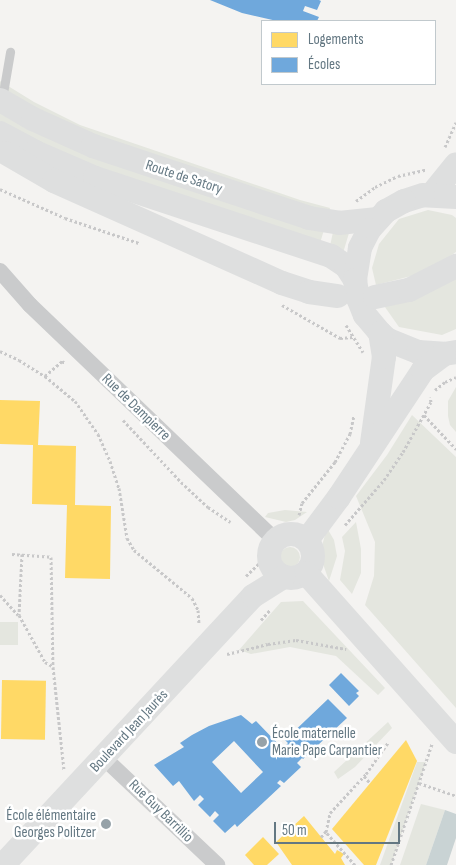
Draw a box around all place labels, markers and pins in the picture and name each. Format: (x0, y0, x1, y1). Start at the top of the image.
place label: École maternelle Marie Pape Carpantier (272, 724, 382, 759)
marker: École maternelle Marie Pape Carpantier (256, 736, 268, 748)
place label: École élémentaire Georges Politzer (6, 806, 96, 841)
marker: École élémentaire Georges Politzer (100, 818, 112, 830)

